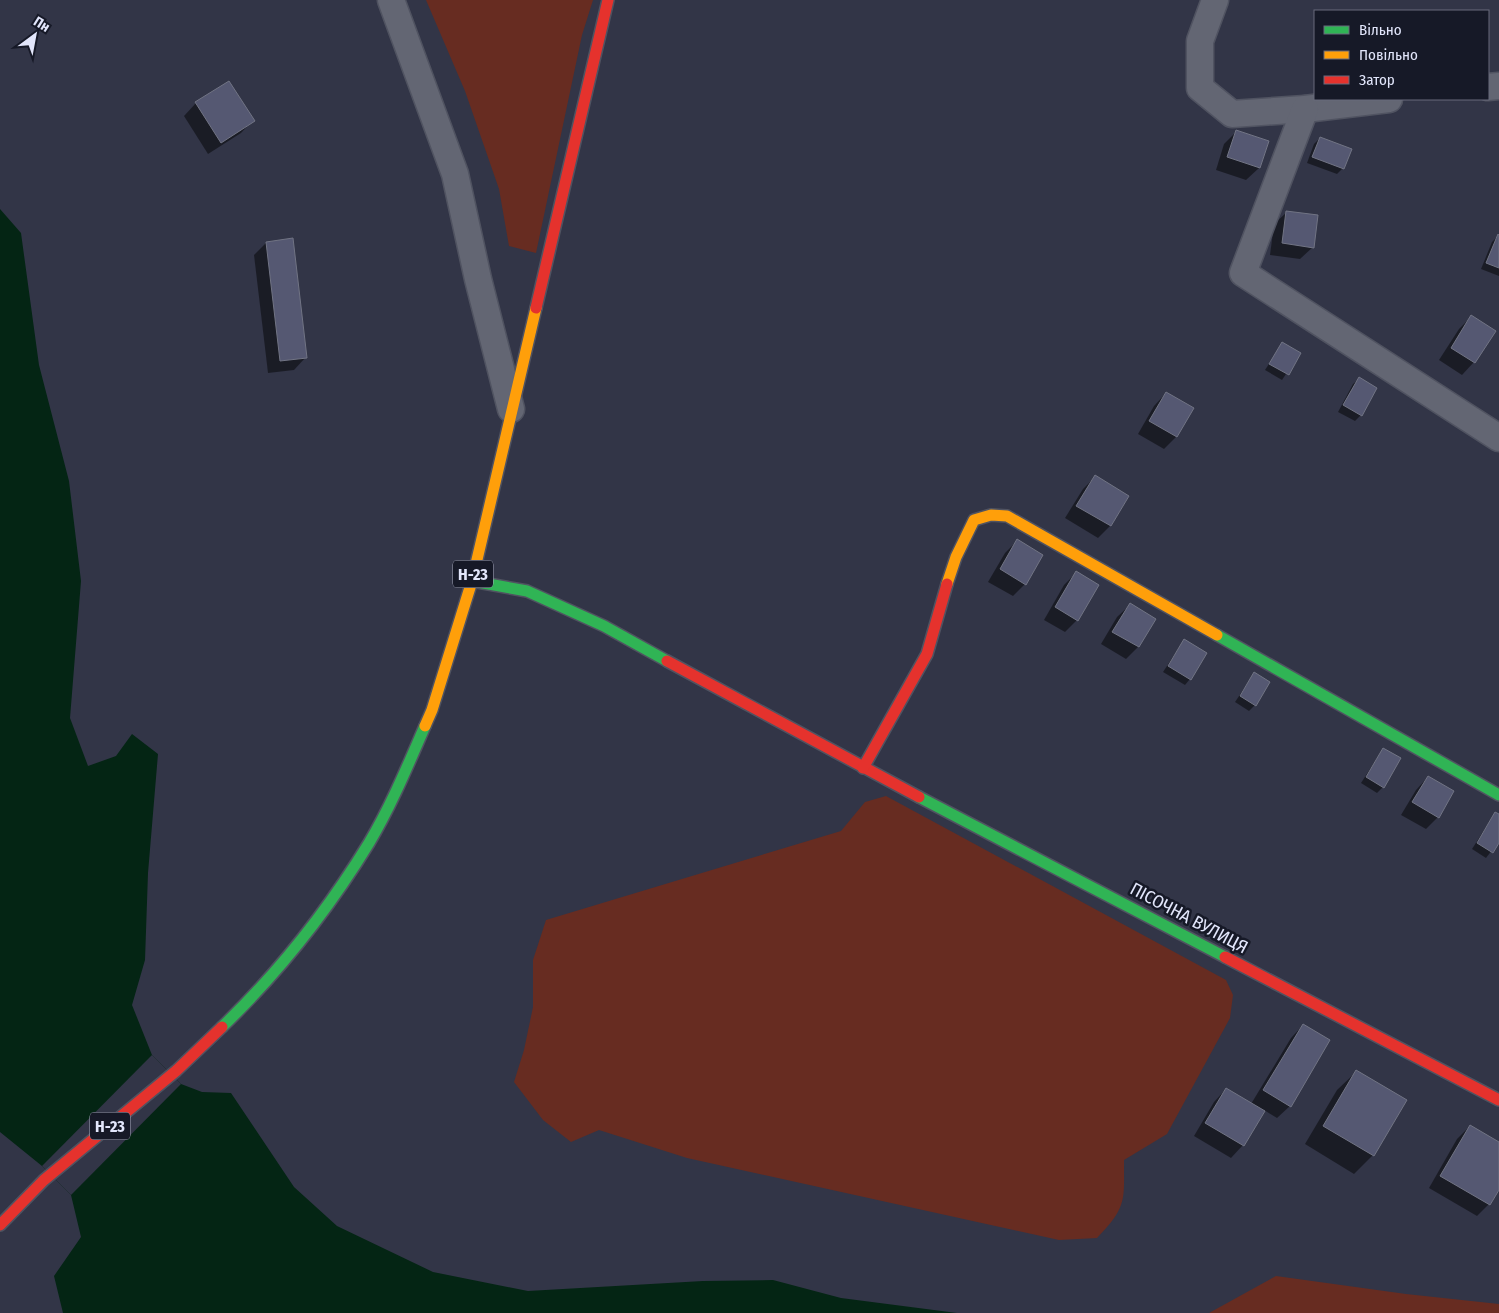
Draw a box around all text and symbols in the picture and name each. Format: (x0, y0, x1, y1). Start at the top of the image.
north arrow (10, 10, 60, 60)
legend (1314, 10, 1489, 100)
text: Пн (30, 13, 53, 36)
text: Вільно (1359, 21, 1402, 39)
text: Повільно (1359, 46, 1418, 64)
text: Затор (1359, 71, 1395, 89)
road number: Н-23 (453, 560, 493, 588)
street label: ПІСОЧНА ВУЛИЦЯ (1126, 878, 1252, 958)
road number: Н-23 (90, 1112, 130, 1140)

